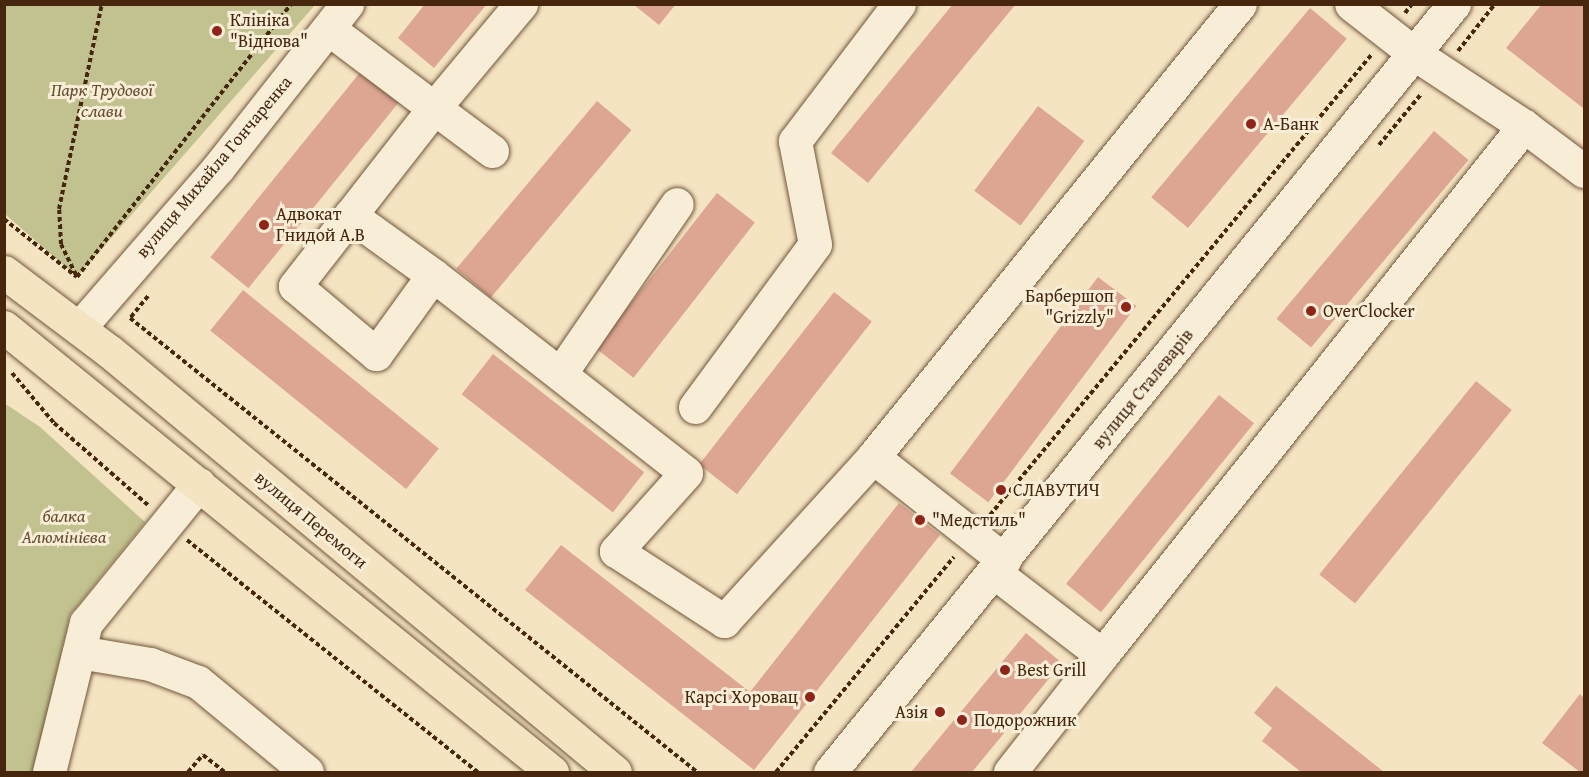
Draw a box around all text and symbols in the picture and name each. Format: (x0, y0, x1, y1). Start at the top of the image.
place label: Клініка "Віднова" (230, 10, 308, 52)
marker: Клініка "Віднова" (208, 22, 226, 40)
street label: вулиця Михайла Гончаренка (132, 72, 296, 262)
park label: Парк Трудової слави (51, 80, 153, 122)
place label: А-Банк (1263, 113, 1319, 135)
marker: А-Банк (1244, 117, 1258, 131)
place label: Адвокат Гнидой А.В (276, 204, 365, 246)
marker: Адвокат Гнидой А.В (257, 218, 271, 232)
place label: Барбершоп "Grizzly" (1025, 286, 1114, 328)
marker: Барбершоп "Grizzly" (1119, 300, 1133, 314)
place label: OverClocker (1323, 300, 1415, 322)
marker: OverClocker (1304, 304, 1318, 318)
street label: вулиця Сталеварів (1088, 325, 1198, 453)
street label: вулиця Перемоги (250, 467, 372, 573)
place label: СЛАВУТИЧ (1013, 479, 1100, 501)
marker: СЛАВУТИЧ (994, 483, 1008, 497)
park label: балка Алюмінієва (22, 506, 106, 548)
place label: "Медстиль" (932, 509, 1026, 531)
marker: "Медстиль" (913, 513, 927, 527)
place label: Best Grill (1017, 659, 1086, 681)
marker: Best Grill (998, 663, 1012, 677)
place label: Карсі Хоровац (685, 686, 798, 708)
marker: Карсі Хоровац (803, 690, 817, 704)
place label: Азія (895, 701, 928, 723)
marker: Азія (933, 705, 947, 719)
place label: Подорожник (974, 709, 1076, 731)
marker: Подорожник (955, 713, 969, 727)

